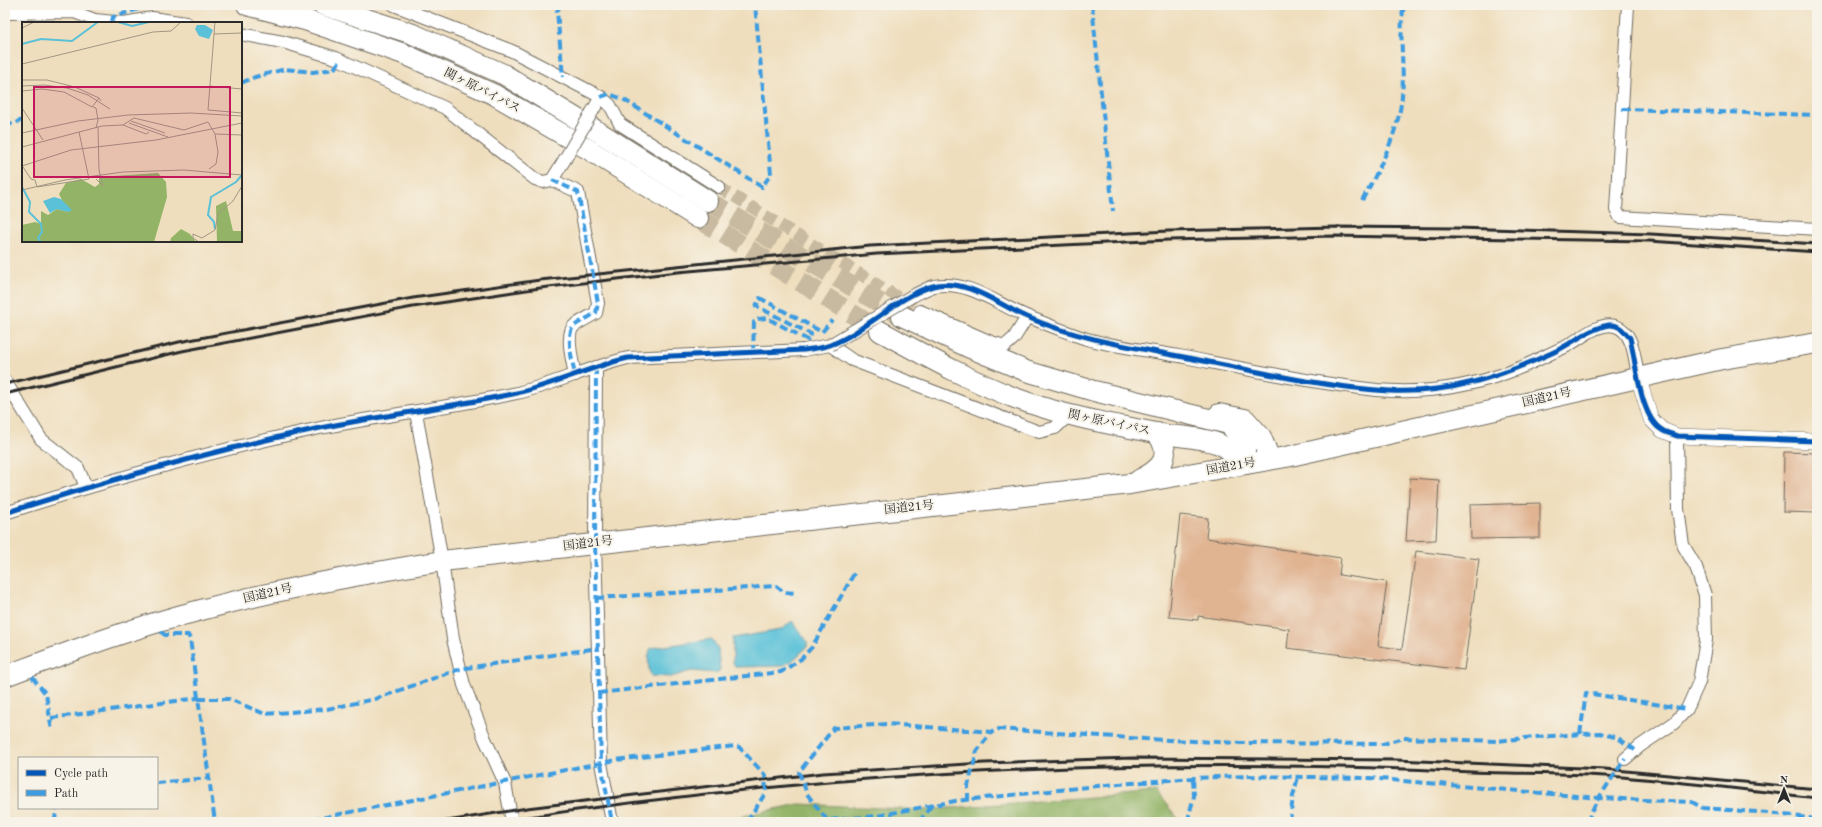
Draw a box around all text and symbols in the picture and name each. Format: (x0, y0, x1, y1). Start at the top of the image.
inset map (22, 22, 242, 242)
street label: 関ヶ原バイパス (442, 66, 522, 115)
street label: 国道21号 (1521, 385, 1573, 409)
street label: 関ヶ原バイパス (1067, 407, 1151, 438)
street label: 国道21号 (1205, 455, 1257, 477)
street label: 国道21号 (883, 497, 934, 517)
street label: 国道21号 (562, 533, 614, 553)
street label: 国道21号 (242, 581, 294, 605)
legend (18, 757, 158, 809)
text: Cycle path (54, 768, 109, 780)
north arrow (1764, 769, 1804, 809)
text: N (1780, 775, 1789, 786)
text: Path (54, 788, 79, 800)

